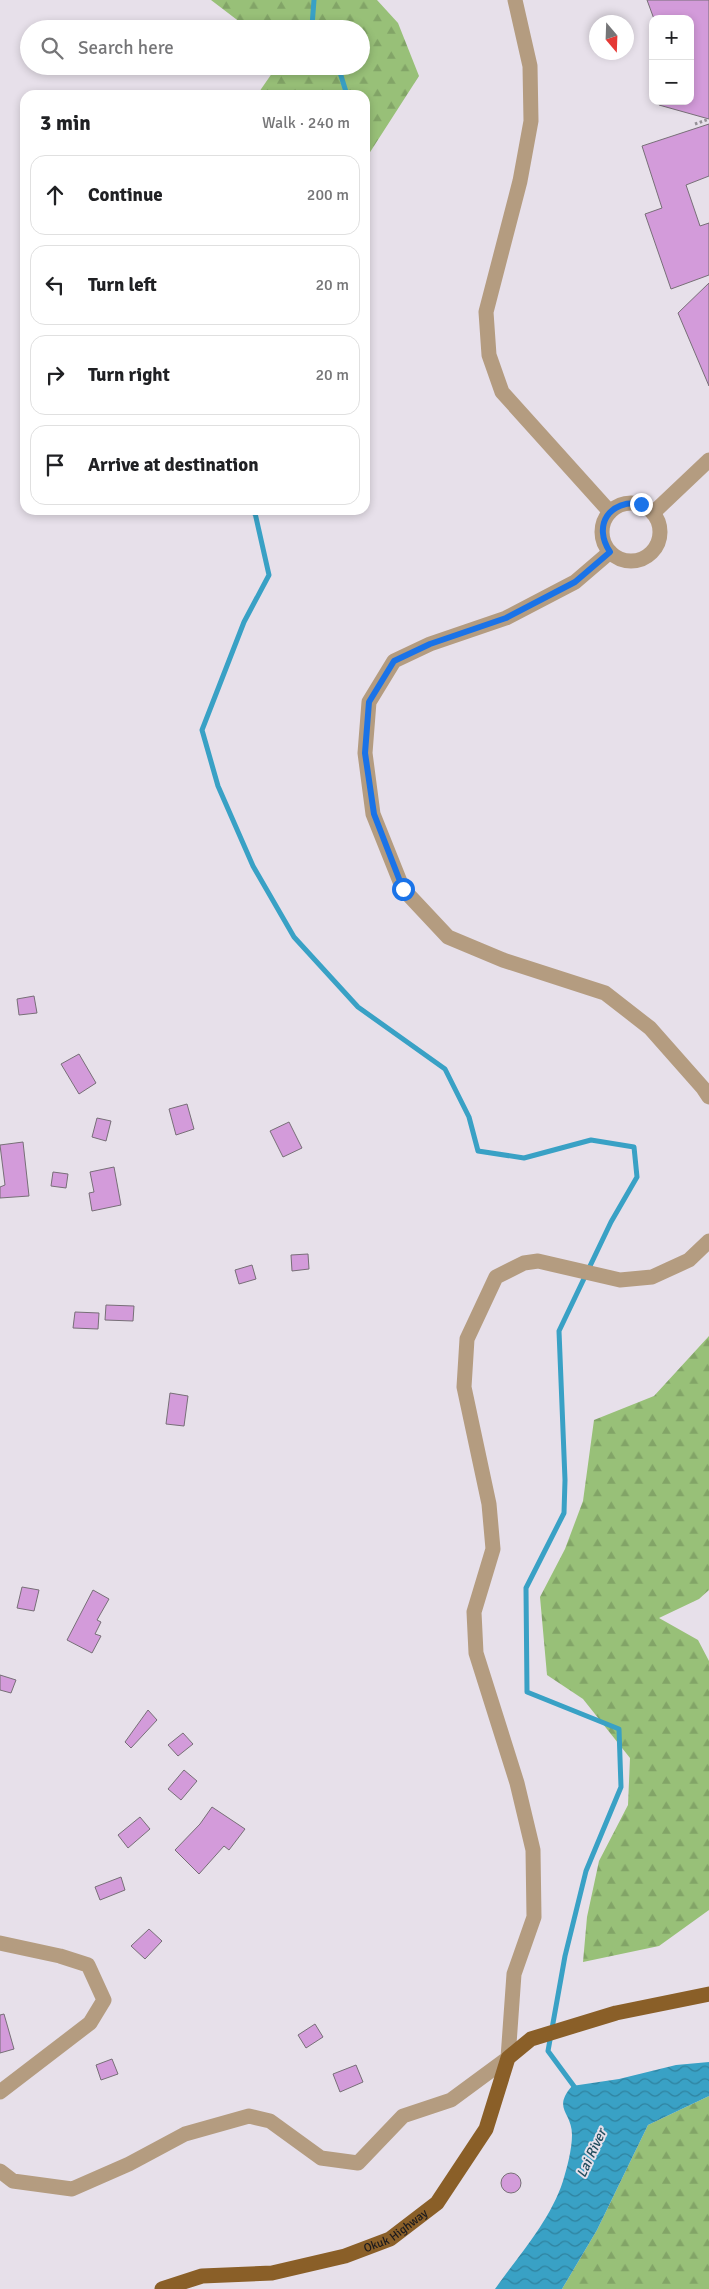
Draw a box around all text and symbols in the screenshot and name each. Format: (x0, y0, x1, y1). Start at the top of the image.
north arrow (589, 15, 634, 60)
map controls (649, 15, 694, 105)
button: + (649, 15, 694, 60)
search box (20, 20, 370, 75)
icon: search (38, 34, 66, 62)
text: Search here (78, 36, 174, 60)
button: − (649, 60, 694, 105)
text: 3 min (40, 110, 91, 136)
text: Walk · 240 m (262, 113, 350, 133)
icon: ahead (41, 181, 69, 209)
text: Continue (88, 183, 163, 207)
text: 200 m (307, 185, 349, 205)
icon: left (41, 271, 69, 299)
text: Turn left (88, 273, 157, 297)
text: 20 m (315, 275, 349, 295)
icon: right (41, 361, 69, 389)
text: Turn right (88, 363, 170, 387)
text: 20 m (315, 365, 349, 385)
icon: arrive (41, 451, 69, 479)
text: Arrive at destination (88, 453, 259, 477)
route end (630, 493, 653, 516)
route start (392, 878, 415, 901)
water label: Lai River (573, 2125, 611, 2180)
street label: Okuk Highway (362, 2206, 431, 2256)

